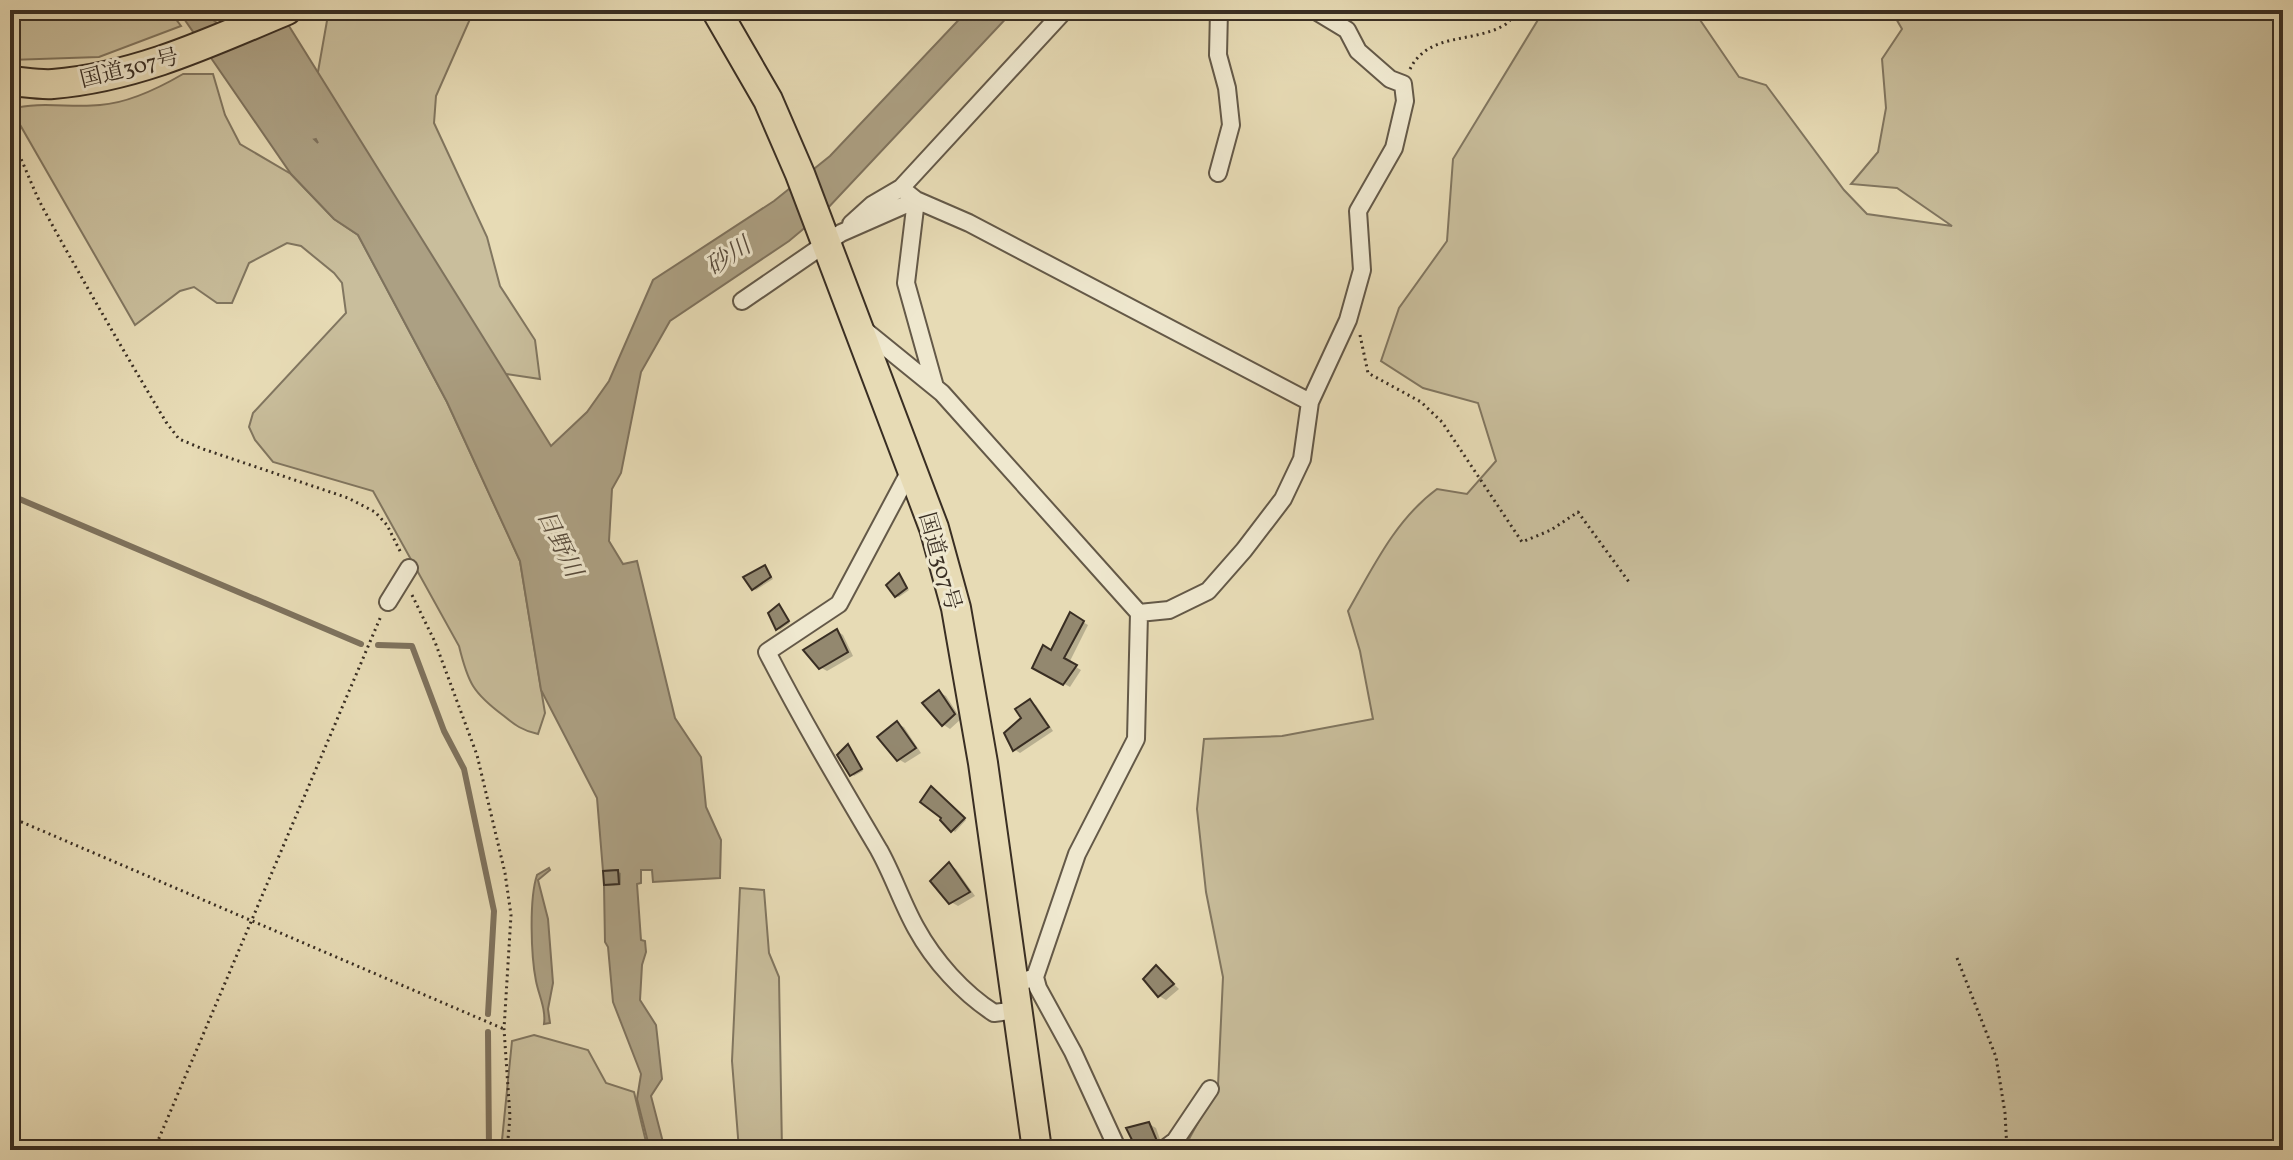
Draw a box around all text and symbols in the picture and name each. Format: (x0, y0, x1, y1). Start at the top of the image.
street label: 国道307号 (77, 42, 182, 97)
water label: 砂川 (700, 229, 761, 285)
water label: 日野川 (527, 504, 591, 586)
street label: 国道307号 (910, 509, 967, 614)

